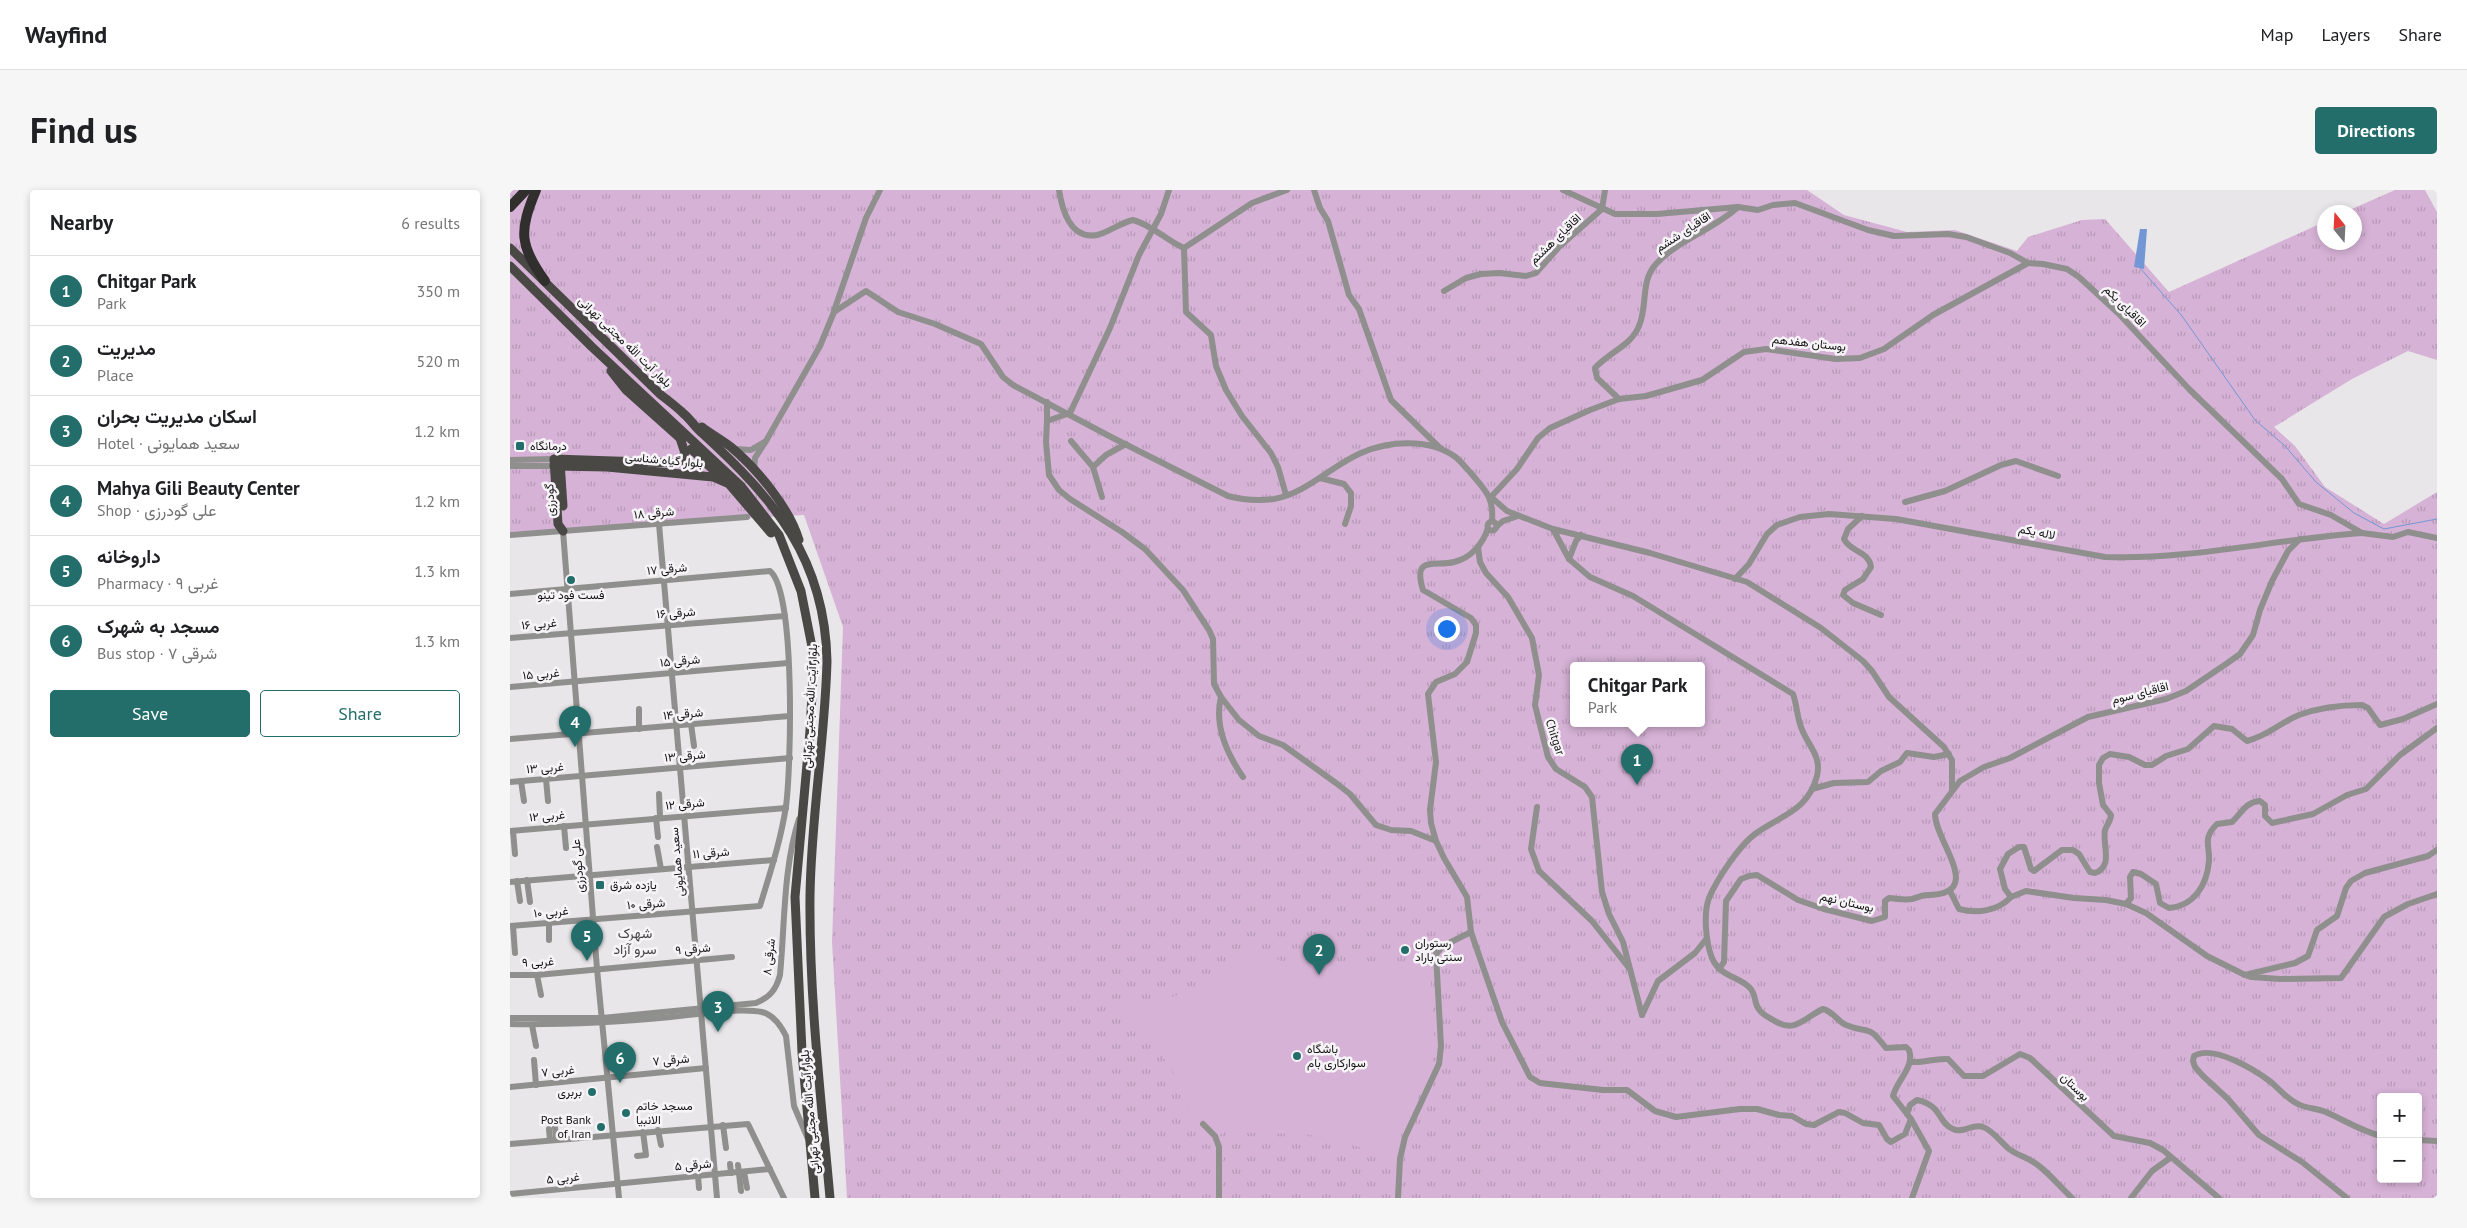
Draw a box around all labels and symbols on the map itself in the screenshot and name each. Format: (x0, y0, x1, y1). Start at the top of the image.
north arrow (2317, 205, 2362, 250)
street label: اقاقیای ششم (1652, 208, 1714, 256)
street label: اقاقیای هشتم (1526, 210, 1584, 268)
street label: اقاقیای یکم (2100, 281, 2150, 331)
street label: بلوار آیت الله مجتبی تهرانی (575, 293, 675, 391)
street label: بوستان هفدهم (1771, 331, 1847, 355)
place label: درمانگاه (530, 438, 567, 454)
marker: درمانگاه (514, 440, 526, 452)
street label: بلوار گیاه شناسی (624, 449, 704, 471)
street label: گودرزی (541, 483, 559, 517)
street label: ۱۸ شرقی (633, 503, 675, 523)
street label: لاله یکم (2017, 521, 2057, 543)
street label: ۱۷ شرقی (646, 559, 688, 579)
marker: فست فود تینو (565, 574, 577, 586)
place label: فست فود تینو (537, 587, 605, 603)
street label: ۱۶ شرقی (656, 604, 696, 622)
street label: ۱۶ غربی (521, 614, 557, 634)
your location (1434, 616, 1460, 642)
street label: بلوار آیت الله مجتبی تهرانی (799, 643, 821, 769)
street label: ۱۵ شرقی (659, 651, 701, 671)
street label: ۱۵ غربی (522, 664, 560, 684)
street label: اقاقیای سوم (2110, 678, 2170, 708)
street label: ۱۴ شرقی (662, 704, 704, 724)
pin: 4 (559, 706, 591, 747)
street label: Chitgar (1543, 717, 1568, 757)
pin: 1 (1621, 744, 1653, 785)
street label: ۱۳ شرقی (664, 746, 706, 766)
street label: ۱۳ غربی (526, 759, 564, 777)
street label: ۱۲ شرقی (665, 794, 705, 814)
street label: ۱۲ غربی (528, 806, 566, 826)
street label: سعید همایونی (666, 827, 688, 897)
street label: علی گودرزی (568, 838, 588, 894)
street label: ۱۱ شرقی (692, 844, 730, 862)
place label: یازده شرق (610, 877, 657, 893)
marker: یازده شرق (594, 879, 606, 891)
street label: بوستان نهم (1819, 888, 1875, 916)
street label: ۱۰ شرقی (626, 895, 666, 913)
street label: ۱۰ غربی (533, 903, 569, 921)
pin: 5 (571, 920, 603, 961)
district label: شهرک سرو آزاد (613, 924, 657, 958)
pin: 2 (1303, 934, 1335, 975)
place label: رستوران سنتی باراد (1415, 935, 1462, 965)
street label: ۸ شرقی (759, 938, 779, 976)
street label: ۹ شرقی (675, 939, 711, 959)
marker: رستوران سنتی باراد (1399, 944, 1411, 956)
street label: ۹ غربی (522, 953, 554, 971)
pin: 3 (702, 991, 734, 1032)
place label: باشگاه سوارکاری بام (1307, 1041, 1366, 1071)
pin: 6 (604, 1042, 636, 1083)
street label: بلوار آیت الله مجتبی تهرانی (797, 1049, 823, 1175)
street label: ۷ شرقی (652, 1050, 690, 1070)
marker: باشگاه سوارکاری بام (1291, 1050, 1303, 1062)
street label: ۷ غربی (541, 1061, 575, 1081)
street label: بوستان (2057, 1069, 2093, 1105)
place label: بربری (557, 1084, 582, 1100)
marker: بربری (586, 1086, 598, 1098)
place label: مسجد خاتم الانبیا (636, 1098, 693, 1127)
marker: مسجد خاتم الانبیا (620, 1107, 632, 1119)
place label: Post Bank of Iran (541, 1112, 591, 1141)
marker: Post Bank of Iran (595, 1121, 607, 1133)
street label: ۵ شرقی (674, 1155, 712, 1175)
street label: ۵ غربی (546, 1168, 580, 1188)

